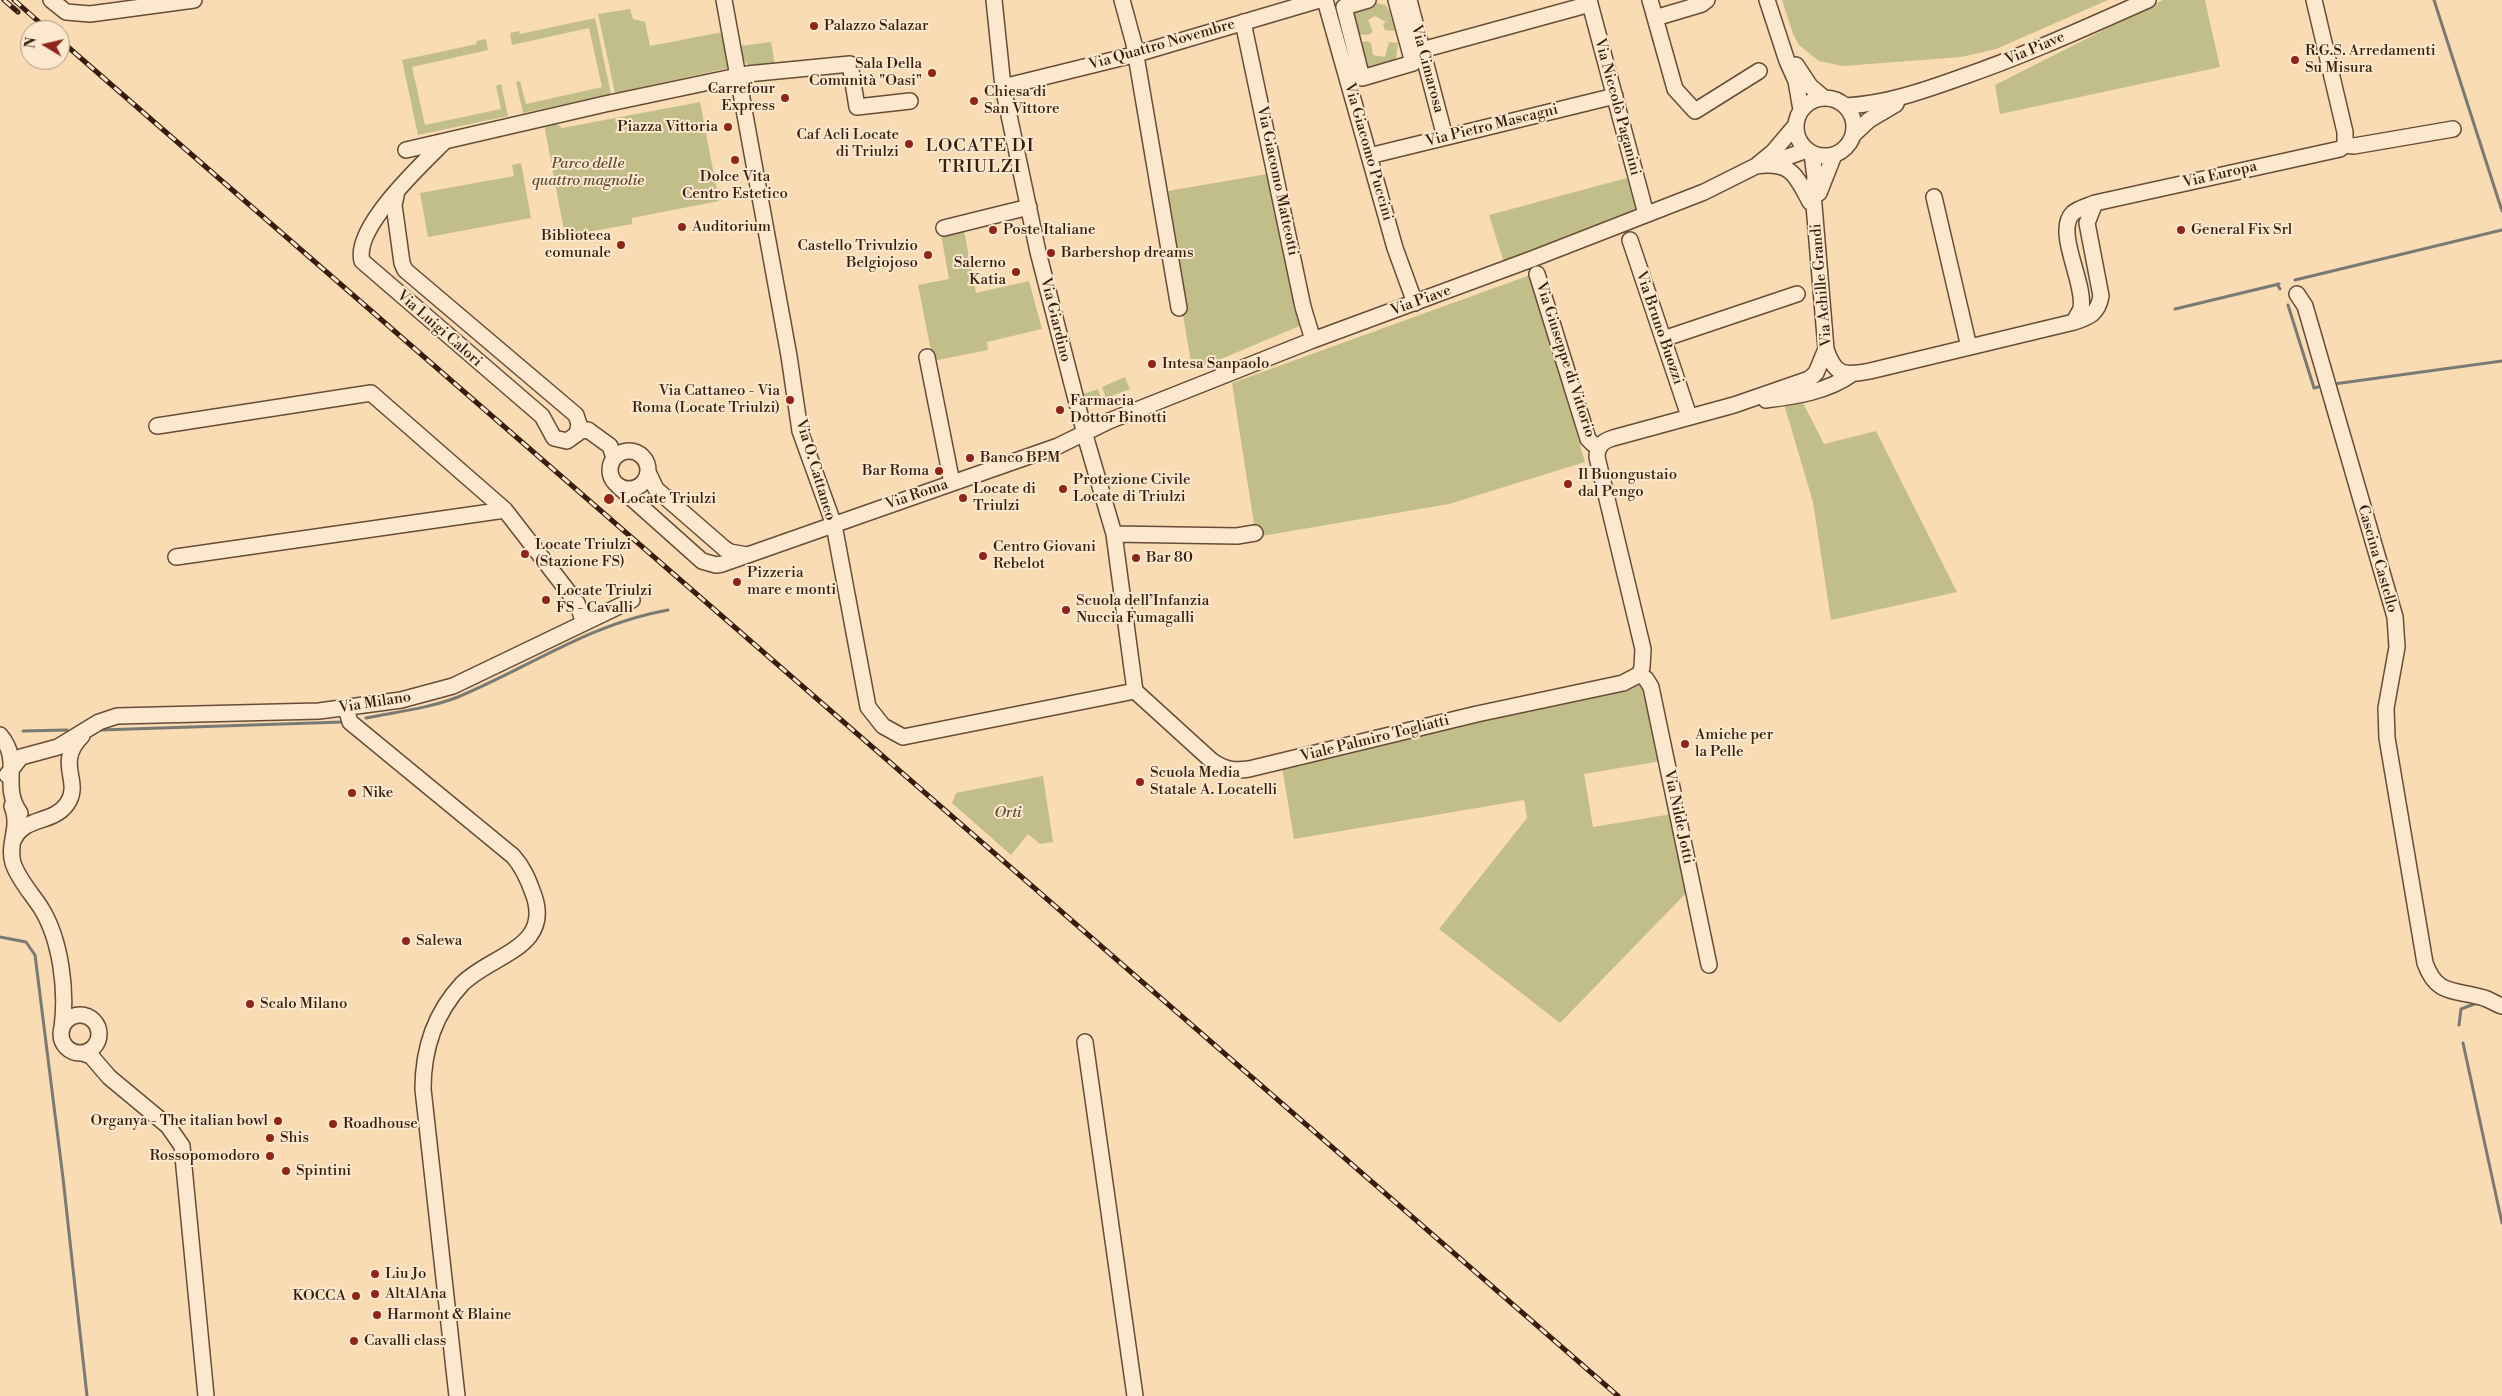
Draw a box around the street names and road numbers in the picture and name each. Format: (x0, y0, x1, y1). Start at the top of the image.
street label: Via Quattro Novembre (1087, 15, 1237, 75)
street label: Via Cimarosa (1407, 23, 1447, 115)
street label: Via Piave (2002, 28, 2068, 70)
street label: Via Niccolò Paganini (1590, 36, 1644, 178)
street label: Via Giacomo Puccini (1340, 81, 1396, 223)
street label: Via Pietro Mascagni (1424, 101, 1560, 151)
street label: Via Giacomo Matteotti (1252, 105, 1302, 257)
street label: Via Europa (2181, 158, 2259, 192)
street label: Via Achille Grandi (1808, 223, 1836, 347)
street label: Via Bruno Buozzi (1631, 269, 1687, 387)
street label: Via Giardino (1036, 276, 1074, 364)
street label: Via Giuseppe di Vittorio (1531, 280, 1599, 440)
street label: Via Piave (1388, 282, 1454, 320)
street label: Via Luigi Calori (393, 287, 485, 371)
street label: Via O. Cattaneo (791, 417, 839, 523)
street label: Via Roma (883, 476, 951, 514)
street label: Cascina Castello (2353, 503, 2401, 615)
street label: Via Milano (337, 688, 413, 718)
street label: Viale Palmiro Togliatti (1299, 712, 1451, 766)
street label: Via Nilde Jotti (1659, 768, 1697, 866)

